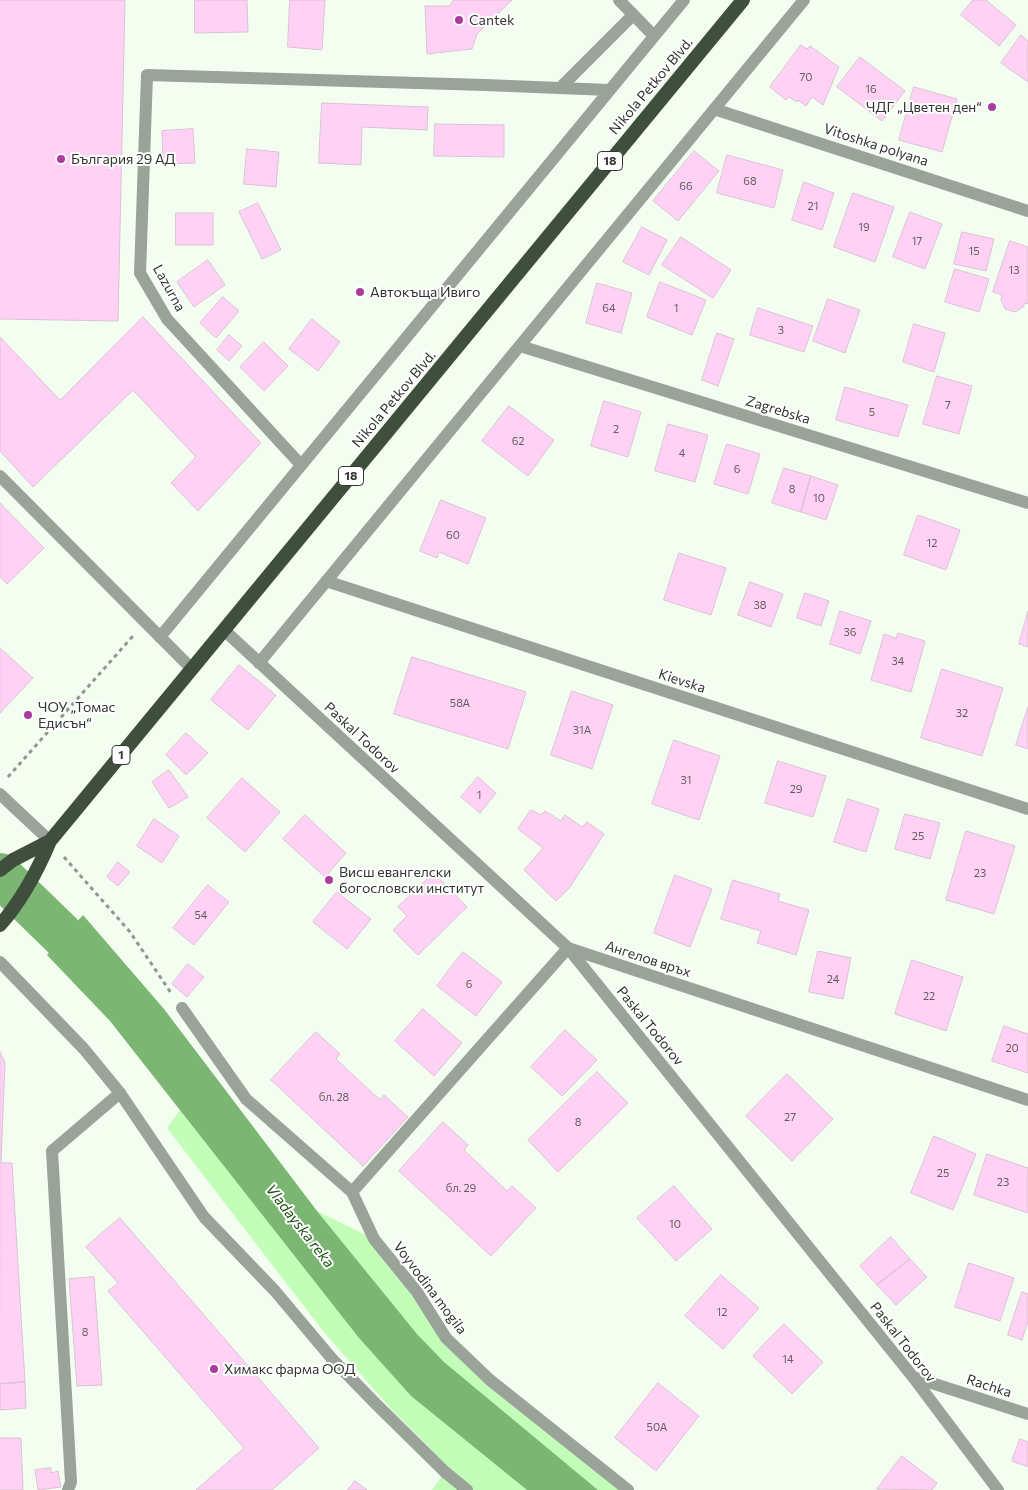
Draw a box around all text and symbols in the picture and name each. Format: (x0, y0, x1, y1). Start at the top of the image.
place label: Cantek (469, 12, 515, 28)
marker: Cantek (453, 14, 465, 26)
street label: Nikola Petkov Blvd. (606, 34, 696, 138)
house number: 70 (800, 70, 812, 84)
house number: 16 (865, 82, 877, 96)
place label: ЧДГ „Цветен ден“ (866, 99, 982, 115)
marker: ЧДГ „Цветен ден“ (986, 101, 998, 113)
street label: Vitoshka polyana (822, 120, 930, 170)
place label: България 29 АД (71, 151, 176, 167)
road number: 18 (598, 152, 622, 170)
marker: България 29 АД (55, 153, 67, 165)
house number: 68 (743, 174, 757, 188)
house number: 66 (679, 179, 693, 193)
house number: 21 (808, 199, 818, 213)
house number: 19 (858, 220, 870, 234)
house number: 17 (912, 234, 922, 248)
house number: 15 (968, 244, 980, 258)
street label: Lazurna (149, 262, 189, 314)
house number: 13 (1009, 263, 1019, 277)
place label: Автокъща Ивиго (370, 284, 480, 300)
marker: Автокъща Ивиго (354, 286, 366, 298)
house number: 64 (602, 301, 616, 315)
house number: 1 (674, 301, 678, 315)
house number: 3 (778, 323, 784, 337)
street label: Nikola Petkov Blvd. (349, 347, 439, 451)
street label: Zagrebska (744, 392, 812, 428)
house number: 7 (945, 398, 951, 412)
house number: 5 (869, 405, 875, 419)
house number: 2 (613, 422, 619, 436)
house number: 62 (512, 434, 524, 448)
house number: 4 (679, 446, 685, 460)
house number: 6 (734, 462, 740, 476)
road number: 18 (338, 466, 364, 486)
house number: 8 (789, 482, 795, 496)
house number: 10 (813, 491, 825, 505)
house number: 60 (446, 528, 460, 542)
house number: 12 (927, 536, 937, 550)
house number: 38 (754, 598, 766, 612)
house number: 36 (844, 625, 856, 639)
house number: 34 (892, 654, 904, 668)
street label: Kievska (656, 666, 708, 696)
house number: 58А (450, 696, 470, 710)
place label: ЧОУ „Томас Едисън“ (38, 699, 115, 732)
street label: Paskal Todorov (321, 699, 403, 777)
house number: 32 (956, 706, 968, 720)
marker: ЧОУ „Томас Едисън“ (22, 709, 34, 721)
house number: 31А (573, 723, 591, 737)
road number: 1 (112, 746, 130, 764)
house number: 31 (681, 773, 691, 787)
house number: 29 (790, 782, 802, 796)
house number: 1 (477, 788, 481, 802)
house number: 25 (912, 829, 924, 843)
place label: Висш евангелски богословски институт (339, 864, 484, 896)
house number: 23 (974, 866, 986, 880)
marker: Висш евангелски богословски институт (323, 874, 335, 886)
house number: 54 (195, 908, 207, 922)
street label: Ангелов връх (603, 937, 693, 981)
house number: 24 (827, 972, 839, 986)
house number: 6 (466, 977, 472, 991)
street label: Paskal Todorov (613, 983, 687, 1069)
house number: 22 (923, 989, 935, 1003)
house number: 20 (1005, 1041, 1019, 1055)
house number: бл. 28 (319, 1090, 349, 1104)
house number: 27 (784, 1110, 796, 1124)
house number: 8 (575, 1115, 581, 1129)
house number: 25 (937, 1166, 949, 1180)
house number: 23 (997, 1175, 1009, 1189)
water label: Vladayska reka (262, 1181, 338, 1271)
house number: бл. 29 (446, 1181, 476, 1195)
house number: 10 (669, 1217, 681, 1231)
street label: Voyvodina mogila (390, 1238, 470, 1338)
street label: Paskal Todorov (867, 1299, 939, 1385)
house number: 12 (717, 1305, 727, 1319)
house number: 8 (82, 1325, 88, 1339)
house number: 14 (782, 1352, 794, 1366)
place label: Химакс фарма ООД (224, 1361, 356, 1377)
marker: Химакс фарма ООД (208, 1363, 220, 1375)
street label: Rachka (964, 1371, 1014, 1401)
house number: 50A (647, 1420, 667, 1434)

